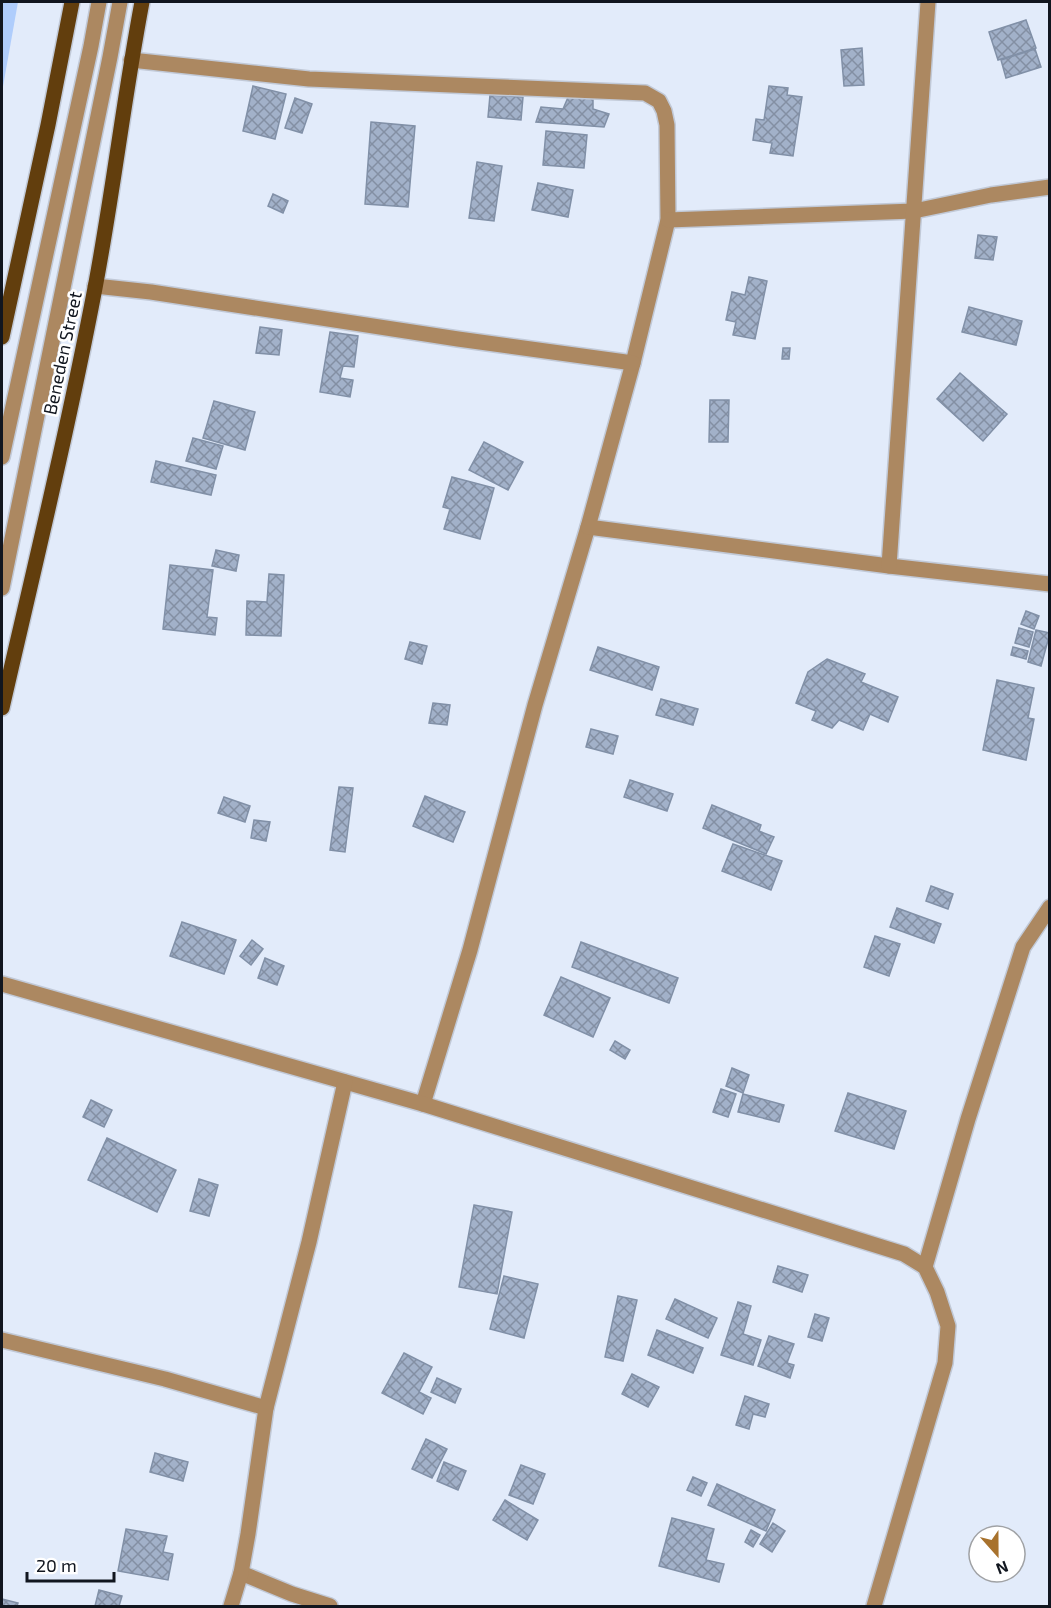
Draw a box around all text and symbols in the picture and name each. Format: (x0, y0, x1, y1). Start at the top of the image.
street label: Beneden Street (38, 289, 86, 417)
north arrow (967, 1524, 1027, 1584)
scale bar (27, 1545, 114, 1583)
text: 20 m (36, 1554, 77, 1576)
text: N (994, 1558, 1011, 1579)

